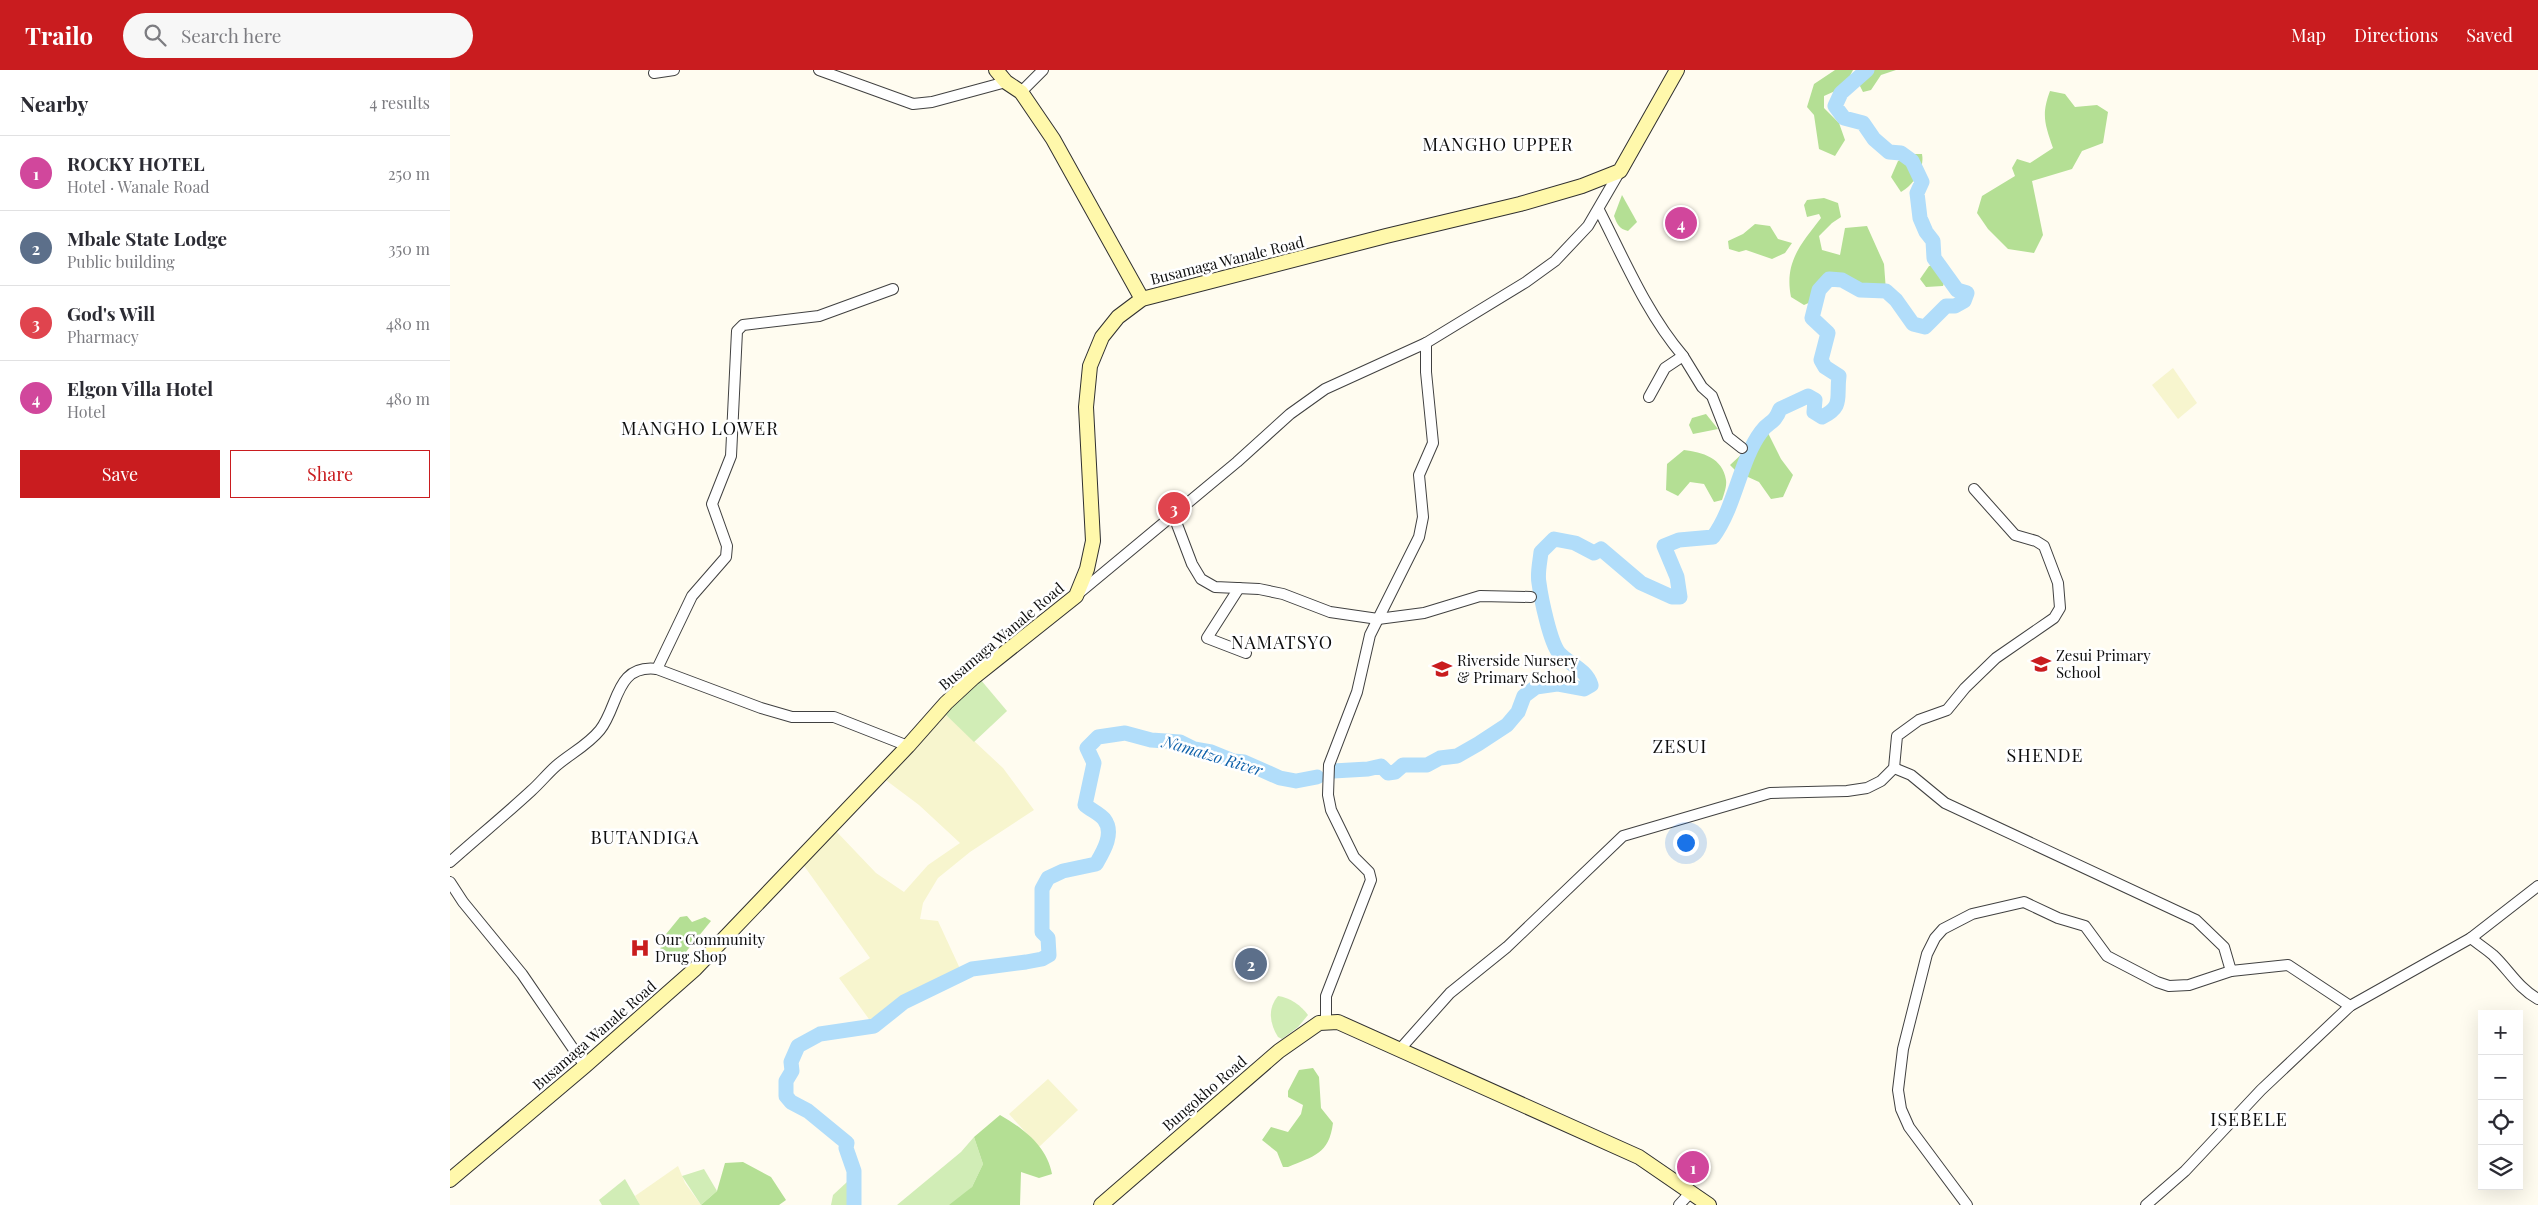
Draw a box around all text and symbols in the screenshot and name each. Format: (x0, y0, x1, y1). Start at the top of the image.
search box (123, 13, 473, 58)
text: Trailo (25, 19, 93, 51)
icon: search (141, 21, 169, 49)
text: Search here (181, 22, 282, 48)
text: Map (2291, 23, 2326, 47)
text: Directions (2354, 23, 2438, 47)
text: Saved (2466, 23, 2513, 47)
text: Nearby (20, 89, 89, 117)
text: 4 results (369, 92, 430, 113)
district label: MANGHO UPPER (1422, 132, 1574, 156)
text: ROCKY HOTEL (67, 150, 205, 176)
text: 1 (33, 163, 39, 184)
text: 250 m (388, 163, 430, 184)
text: Hotel · Wanale Road (67, 176, 210, 197)
pin: 4 (1665, 204, 1697, 242)
text: Mbale State Lodge (67, 225, 227, 251)
street label: Busamaga Wanale Road (1148, 231, 1306, 289)
text: 2 (32, 238, 40, 259)
text: 350 m (388, 238, 430, 259)
text: Public building (67, 251, 175, 272)
text: God's Will (67, 300, 155, 326)
text: 3 (32, 313, 40, 334)
text: 480 m (386, 313, 430, 334)
text: Pharmacy (67, 326, 139, 347)
text: Elgon Villa Hotel (67, 375, 213, 401)
text: 4 (32, 388, 40, 409)
text: 480 m (386, 388, 430, 409)
text: Hotel (67, 401, 106, 422)
district label: MANGHO LOWER (621, 416, 779, 440)
button: Save (20, 450, 220, 498)
button: Share (230, 450, 430, 498)
pin: 3 (1158, 489, 1190, 527)
street label: Busamaga Wanale Road (934, 577, 1068, 694)
district label: NAMATSYO (1231, 630, 1333, 654)
place label: Zesui Primary School (2056, 645, 2151, 682)
place label: Riverside Nursery & Primary School (1457, 650, 1578, 687)
school or university icon: Zesui Primary School (2030, 653, 2052, 675)
school or university icon: Riverside Nursery & Primary School (1431, 658, 1453, 680)
water label: Namatzo River (1159, 729, 1266, 780)
district label: ZESUI (1653, 734, 1707, 758)
district label: SHENDE (2007, 743, 2083, 767)
district label: BUTANDIGA (590, 825, 700, 849)
your location (1673, 830, 1699, 856)
place label: Our Community Drug Shop (655, 929, 765, 966)
hospital icon: Our Community Drug Shop (629, 937, 651, 959)
pin: 2 (1235, 945, 1267, 983)
street label: Busamaga Wanale Road (528, 976, 660, 1094)
map controls (2478, 1010, 2523, 1190)
button: + (2478, 1010, 2523, 1055)
street label: Bungokho Road (1158, 1051, 1251, 1135)
button: − (2478, 1055, 2523, 1100)
button: locate (2478, 1100, 2523, 1145)
district label: ISEBELE (2210, 1107, 2288, 1131)
button: layers (2478, 1145, 2523, 1190)
pin: 1 (1677, 1148, 1709, 1186)

